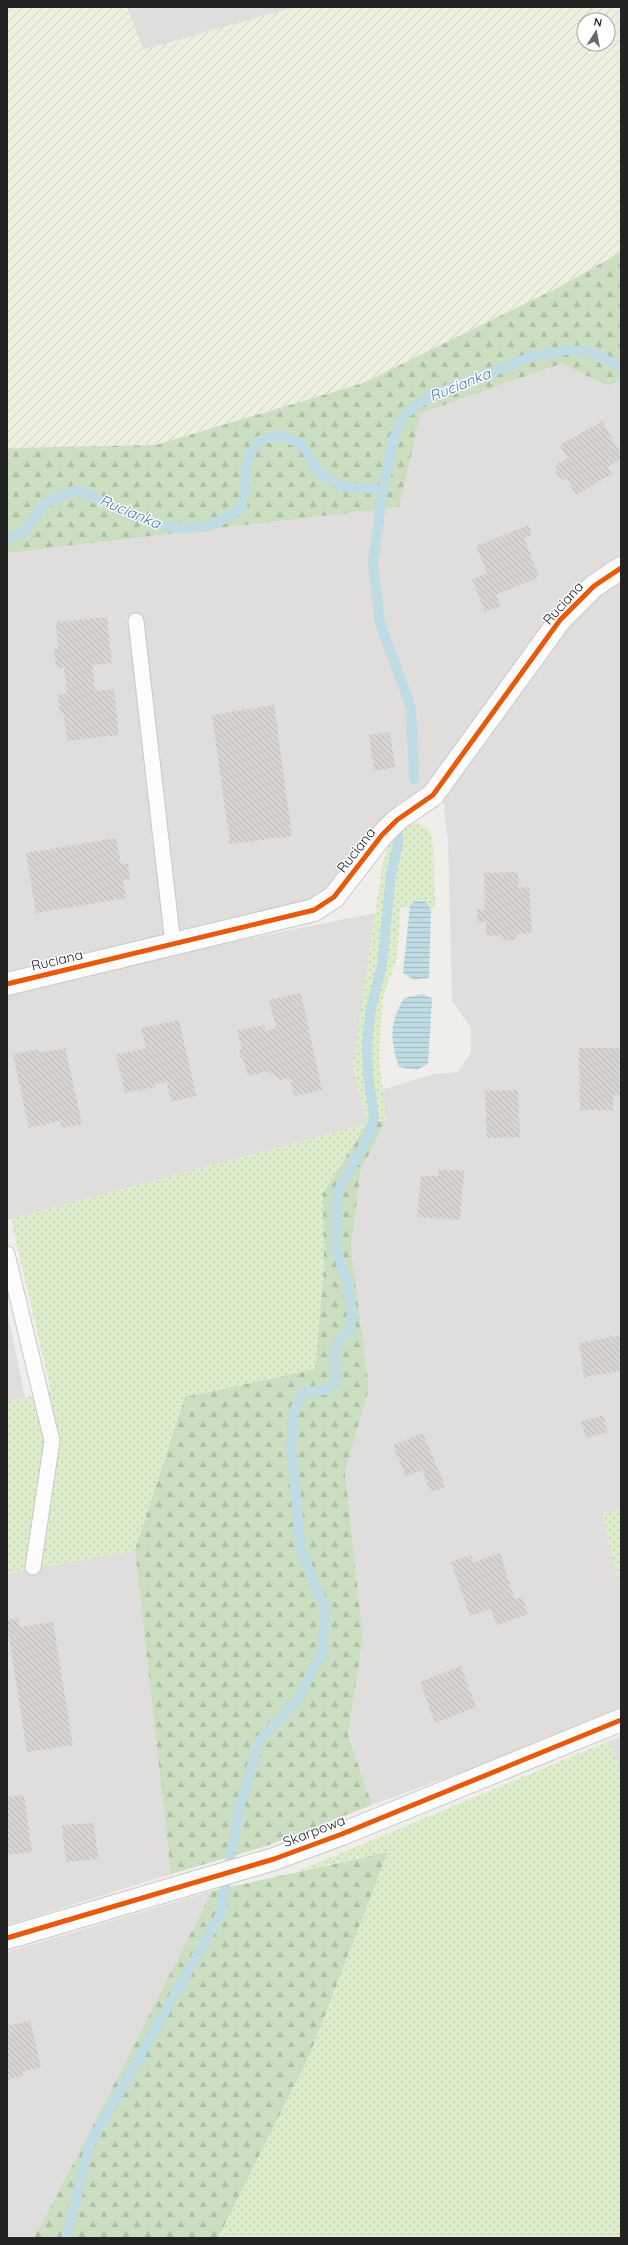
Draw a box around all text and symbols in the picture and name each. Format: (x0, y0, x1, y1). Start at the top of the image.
north arrow (576, 12, 616, 52)
text: N (593, 15, 603, 30)
water label: Rucianka (426, 363, 494, 405)
water label: Rucianka (97, 490, 164, 533)
street label: Ruciana (539, 577, 587, 629)
street label: Ruciana (333, 824, 379, 876)
street label: Ruciana (29, 945, 85, 975)
street label: Skarpowa (280, 1811, 348, 1851)

